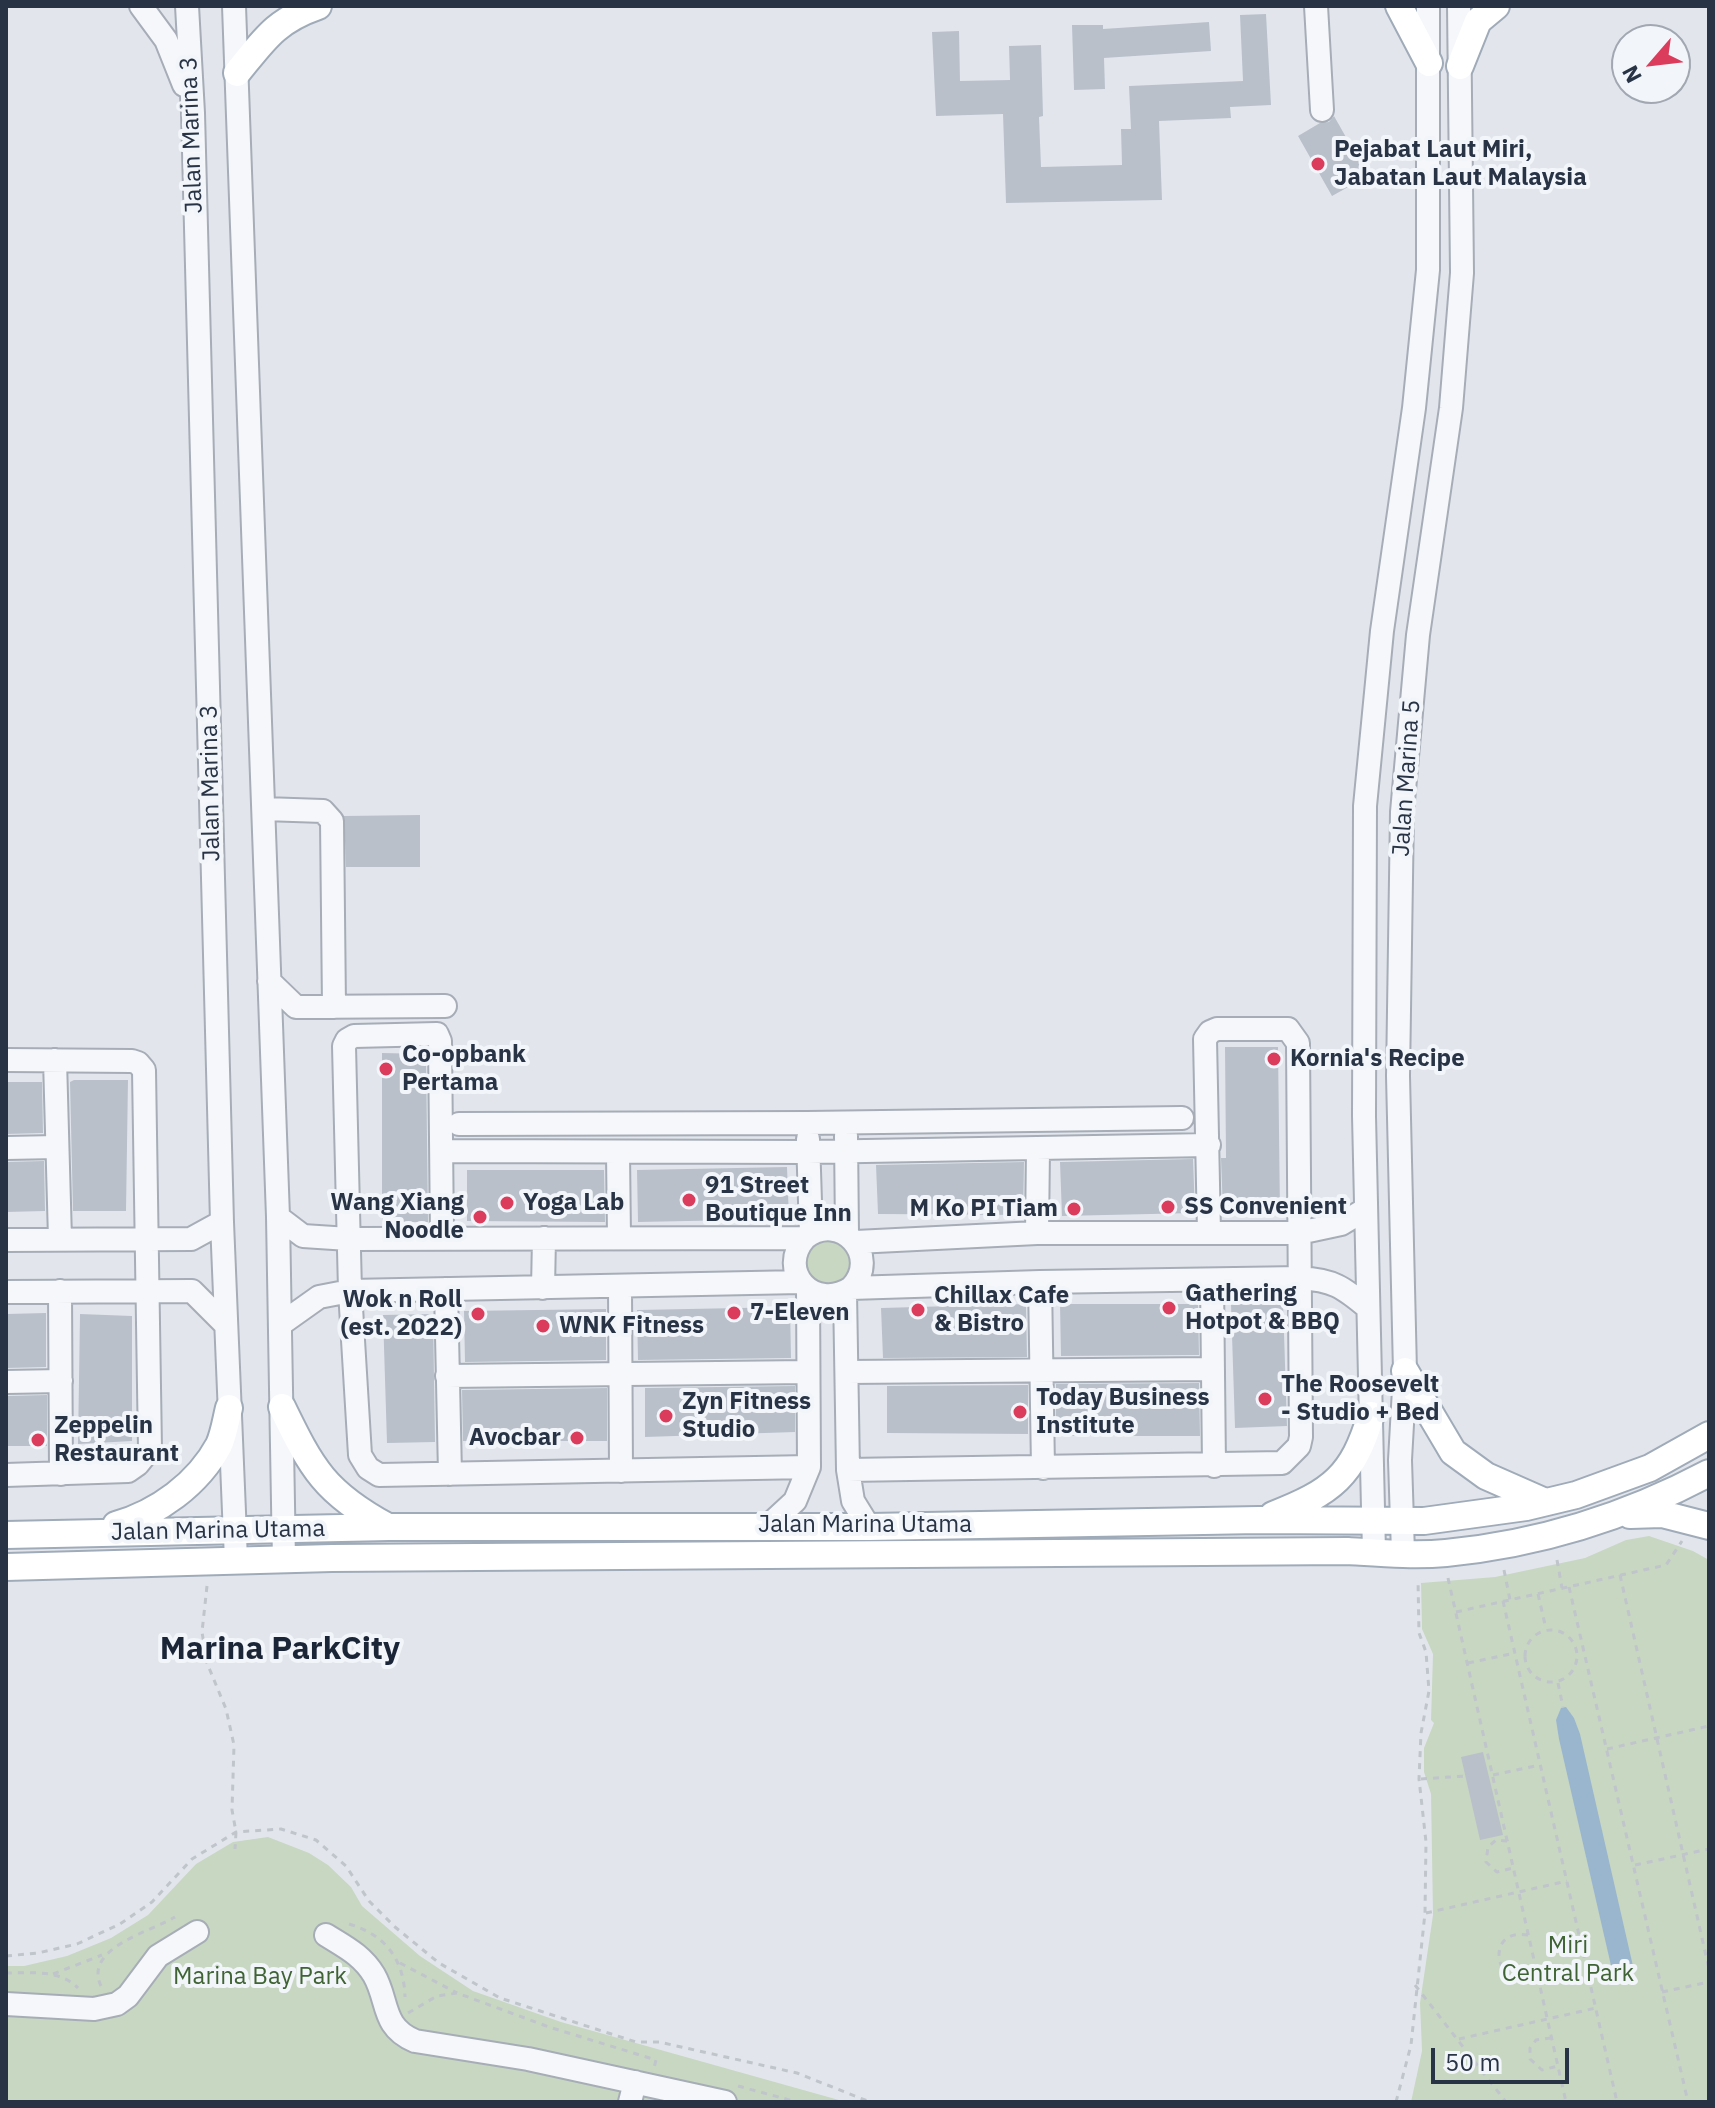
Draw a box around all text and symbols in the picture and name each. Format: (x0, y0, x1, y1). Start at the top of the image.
north arrow (1611, 24, 1691, 104)
street label: Jalan Marina 3 (175, 56, 209, 214)
text: N (1615, 61, 1648, 88)
place label: Pejabat Laut Miri, Jabatan Laut Malaysia (1334, 136, 1587, 192)
marker: Pejabat Laut Miri, Jabatan Laut Malaysia (1309, 155, 1327, 173)
street label: Jalan Marina 5 (1387, 699, 1427, 857)
street label: Jalan Marina 3 (195, 704, 227, 862)
place label: Co-opbank Pertama (402, 1041, 526, 1097)
place label: Kornia's Recipe (1290, 1045, 1465, 1073)
marker: Kornia's Recipe (1265, 1050, 1283, 1068)
marker: Co-opbank Pertama (377, 1060, 395, 1078)
place label: 91 Street Boutique Inn (705, 1172, 852, 1228)
place label: Wang Xiang Noodle (330, 1189, 464, 1245)
place label: Yoga Lab (523, 1189, 624, 1217)
marker: 91 Street Boutique Inn (680, 1191, 698, 1209)
place label: SS Convenient (1184, 1193, 1347, 1221)
marker: Yoga Lab (498, 1194, 516, 1212)
place label: M Ko PI Tiam (910, 1195, 1058, 1223)
marker: SS Convenient (1159, 1198, 1177, 1216)
marker: M Ko PI Tiam (1065, 1200, 1083, 1218)
marker: Wang Xiang Noodle (471, 1208, 489, 1226)
place label: Gathering Hotpot & BBQ (1185, 1280, 1340, 1336)
place label: Chillax Cafe & Bistro (934, 1282, 1069, 1338)
place label: Wok n Roll (est. 2022) (340, 1286, 462, 1342)
place label: 7-Eleven (750, 1299, 850, 1327)
marker: Gathering Hotpot & BBQ (1160, 1299, 1178, 1317)
marker: Chillax Cafe & Bistro (909, 1301, 927, 1319)
marker: 7-Eleven (725, 1304, 743, 1322)
marker: Wok n Roll (est. 2022) (469, 1305, 487, 1323)
place label: WNK Fitness (559, 1312, 704, 1340)
marker: WNK Fitness (534, 1317, 552, 1335)
place label: The Roosevelt - Studio + Bed (1281, 1371, 1439, 1427)
place label: Today Business Institute (1036, 1384, 1210, 1440)
place label: Zyn Fitness Studio (682, 1388, 811, 1444)
marker: The Roosevelt - Studio + Bed (1256, 1390, 1274, 1408)
marker: Today Business Institute (1011, 1403, 1029, 1421)
marker: Zyn Fitness Studio (657, 1407, 675, 1425)
place label: Zeppelin Restaurant (54, 1412, 179, 1468)
place label: Avocbar (469, 1424, 561, 1452)
marker: Avocbar (568, 1429, 586, 1447)
marker: Zeppelin Restaurant (29, 1431, 47, 1449)
street label: Jalan Marina Utama (758, 1511, 972, 1539)
street label: Jalan Marina Utama (111, 1515, 325, 1547)
district label: Marina ParkCity (160, 1631, 400, 1669)
park label: Miri Central Park (1502, 1932, 1634, 1988)
park label: Marina Bay Park (173, 1963, 347, 1991)
scale bar (1435, 2032, 1573, 2082)
text: 50 m (1445, 2046, 1500, 2078)

